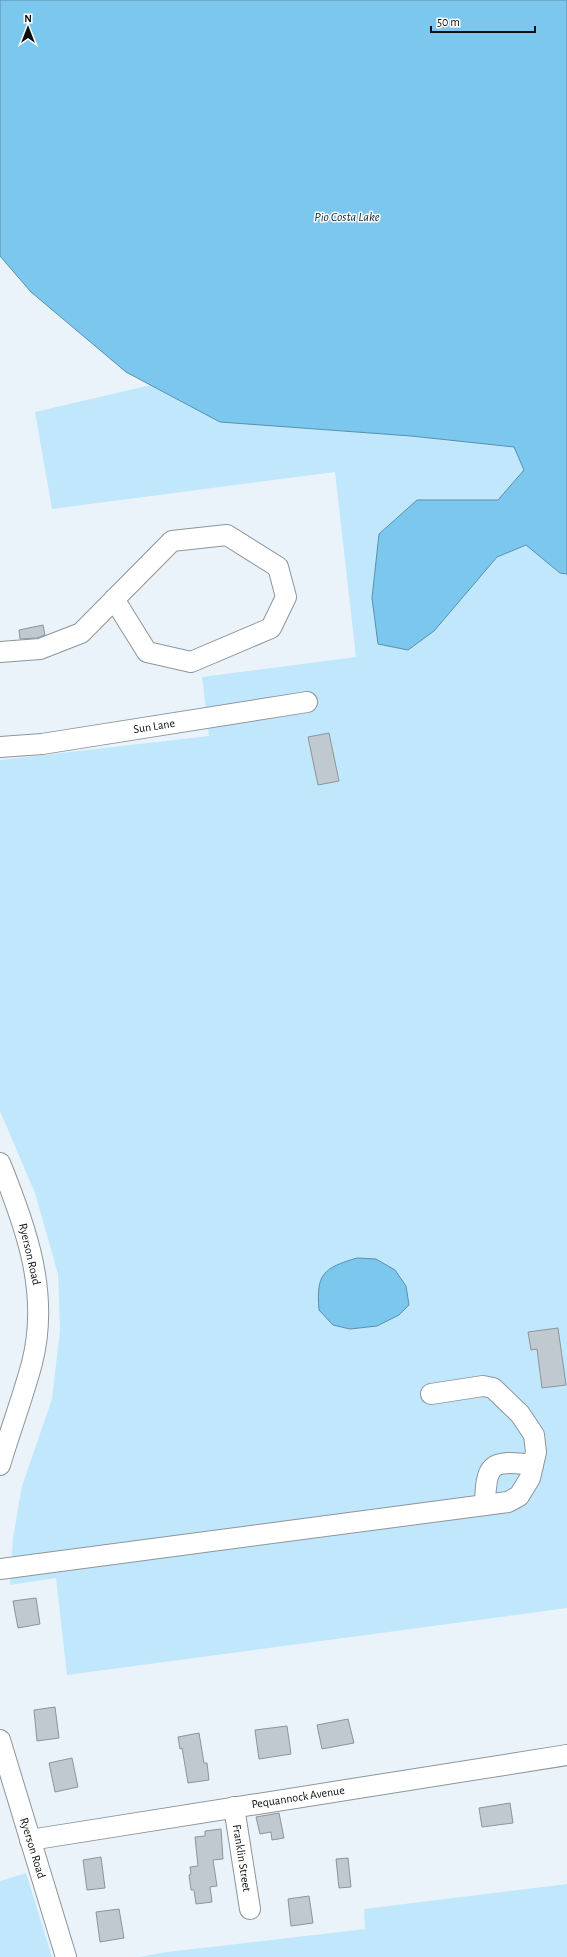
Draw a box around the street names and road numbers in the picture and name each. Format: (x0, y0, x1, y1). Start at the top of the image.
street label: Sun Lane (132, 717, 176, 735)
street label: Ryerson Road (16, 1222, 43, 1286)
street label: Pequannock Avenue (251, 1784, 345, 1810)
street label: Ryerson Road (17, 1816, 48, 1880)
street label: Franklin Street (231, 1824, 253, 1893)

